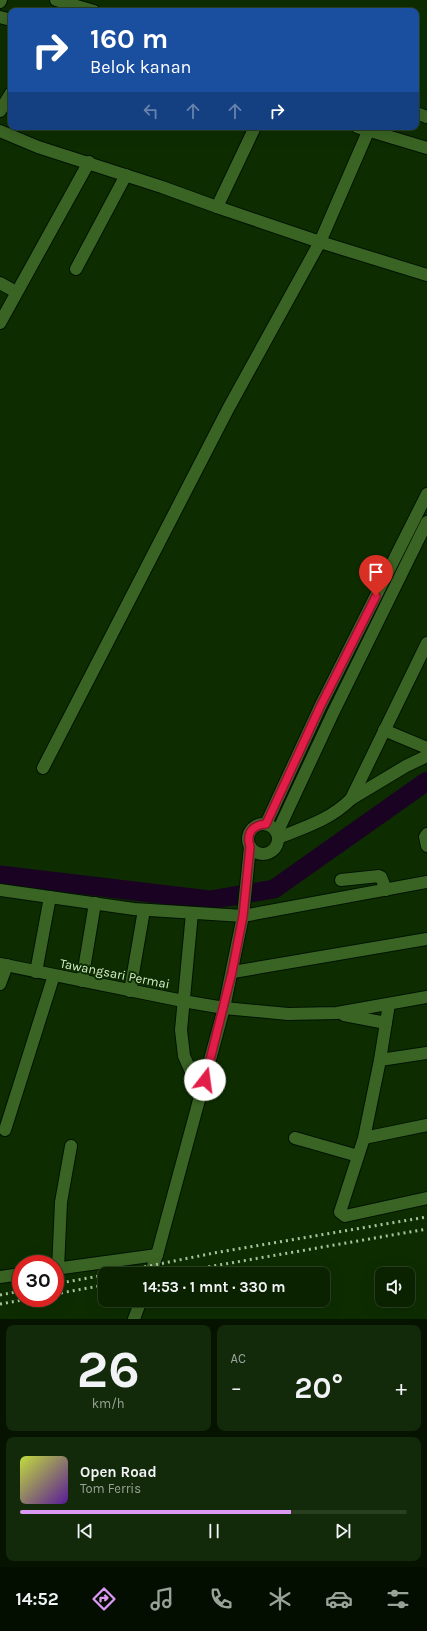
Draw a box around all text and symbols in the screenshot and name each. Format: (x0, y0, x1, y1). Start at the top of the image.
text: 160 m (90, 22, 168, 55)
icon: right (24, 24, 76, 76)
text: Belok kanan (90, 56, 191, 78)
icon: left (140, 100, 162, 122)
icon: ahead (182, 100, 204, 122)
icon: ahead (224, 100, 246, 122)
icon: right (266, 100, 288, 122)
pin (359, 555, 393, 596)
icon: arrive (365, 561, 387, 583)
street label: Tawangsari Permai (59, 955, 171, 992)
position arrow (184, 1059, 226, 1101)
speed limit sign: 30 (12, 1255, 64, 1307)
map controls (375, 1267, 415, 1307)
button: sound (375, 1267, 415, 1307)
text: 14:53 · 1 mnt · 330 m (143, 1278, 285, 1296)
text: 26 (77, 1339, 140, 1400)
text: AC (231, 1351, 246, 1366)
text: 20° (294, 1370, 343, 1406)
text: − (231, 1375, 242, 1401)
text: + (395, 1375, 407, 1401)
text: km/h (92, 1396, 125, 1411)
text: Open Road (80, 1463, 157, 1481)
text: Tom Ferris (80, 1481, 141, 1496)
icon: previous (74, 1520, 96, 1542)
icon: pause (203, 1520, 225, 1542)
icon: next (332, 1520, 354, 1542)
icon: directions (90, 1585, 118, 1613)
icon: music (148, 1585, 176, 1613)
icon: phone (207, 1585, 235, 1613)
icon: climate (266, 1585, 294, 1613)
icon: car (325, 1585, 353, 1613)
icon: filters (384, 1585, 412, 1613)
text: 14:52 (15, 1588, 59, 1610)

